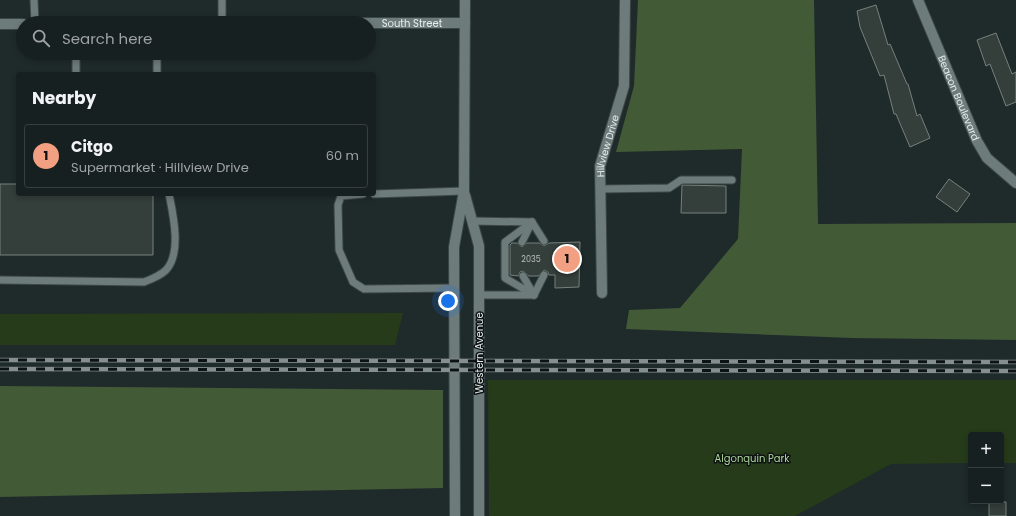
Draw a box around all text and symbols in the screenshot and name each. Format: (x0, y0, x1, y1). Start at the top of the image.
search box (16, 16, 376, 60)
street label: South Street (382, 16, 443, 31)
icon: search (30, 27, 52, 49)
text: Search here (62, 28, 152, 49)
street label: Beacon Boulevard (934, 53, 983, 143)
text: Nearby (32, 86, 96, 110)
street label: Hillview Drive (593, 113, 623, 177)
text: Citgo (71, 136, 113, 157)
text: 1 (44, 146, 48, 165)
text: 60 m (326, 146, 359, 165)
text: Supermarket · Hillview Drive (71, 158, 249, 177)
pin: 1 (554, 244, 580, 274)
house number: 2035 (521, 254, 541, 265)
your location (438, 291, 458, 311)
street label: Western Avenue (472, 312, 487, 394)
map controls (968, 432, 1004, 504)
button: + (968, 432, 1004, 468)
park label: Algonquin Park (715, 451, 790, 466)
button: − (968, 468, 1004, 504)

